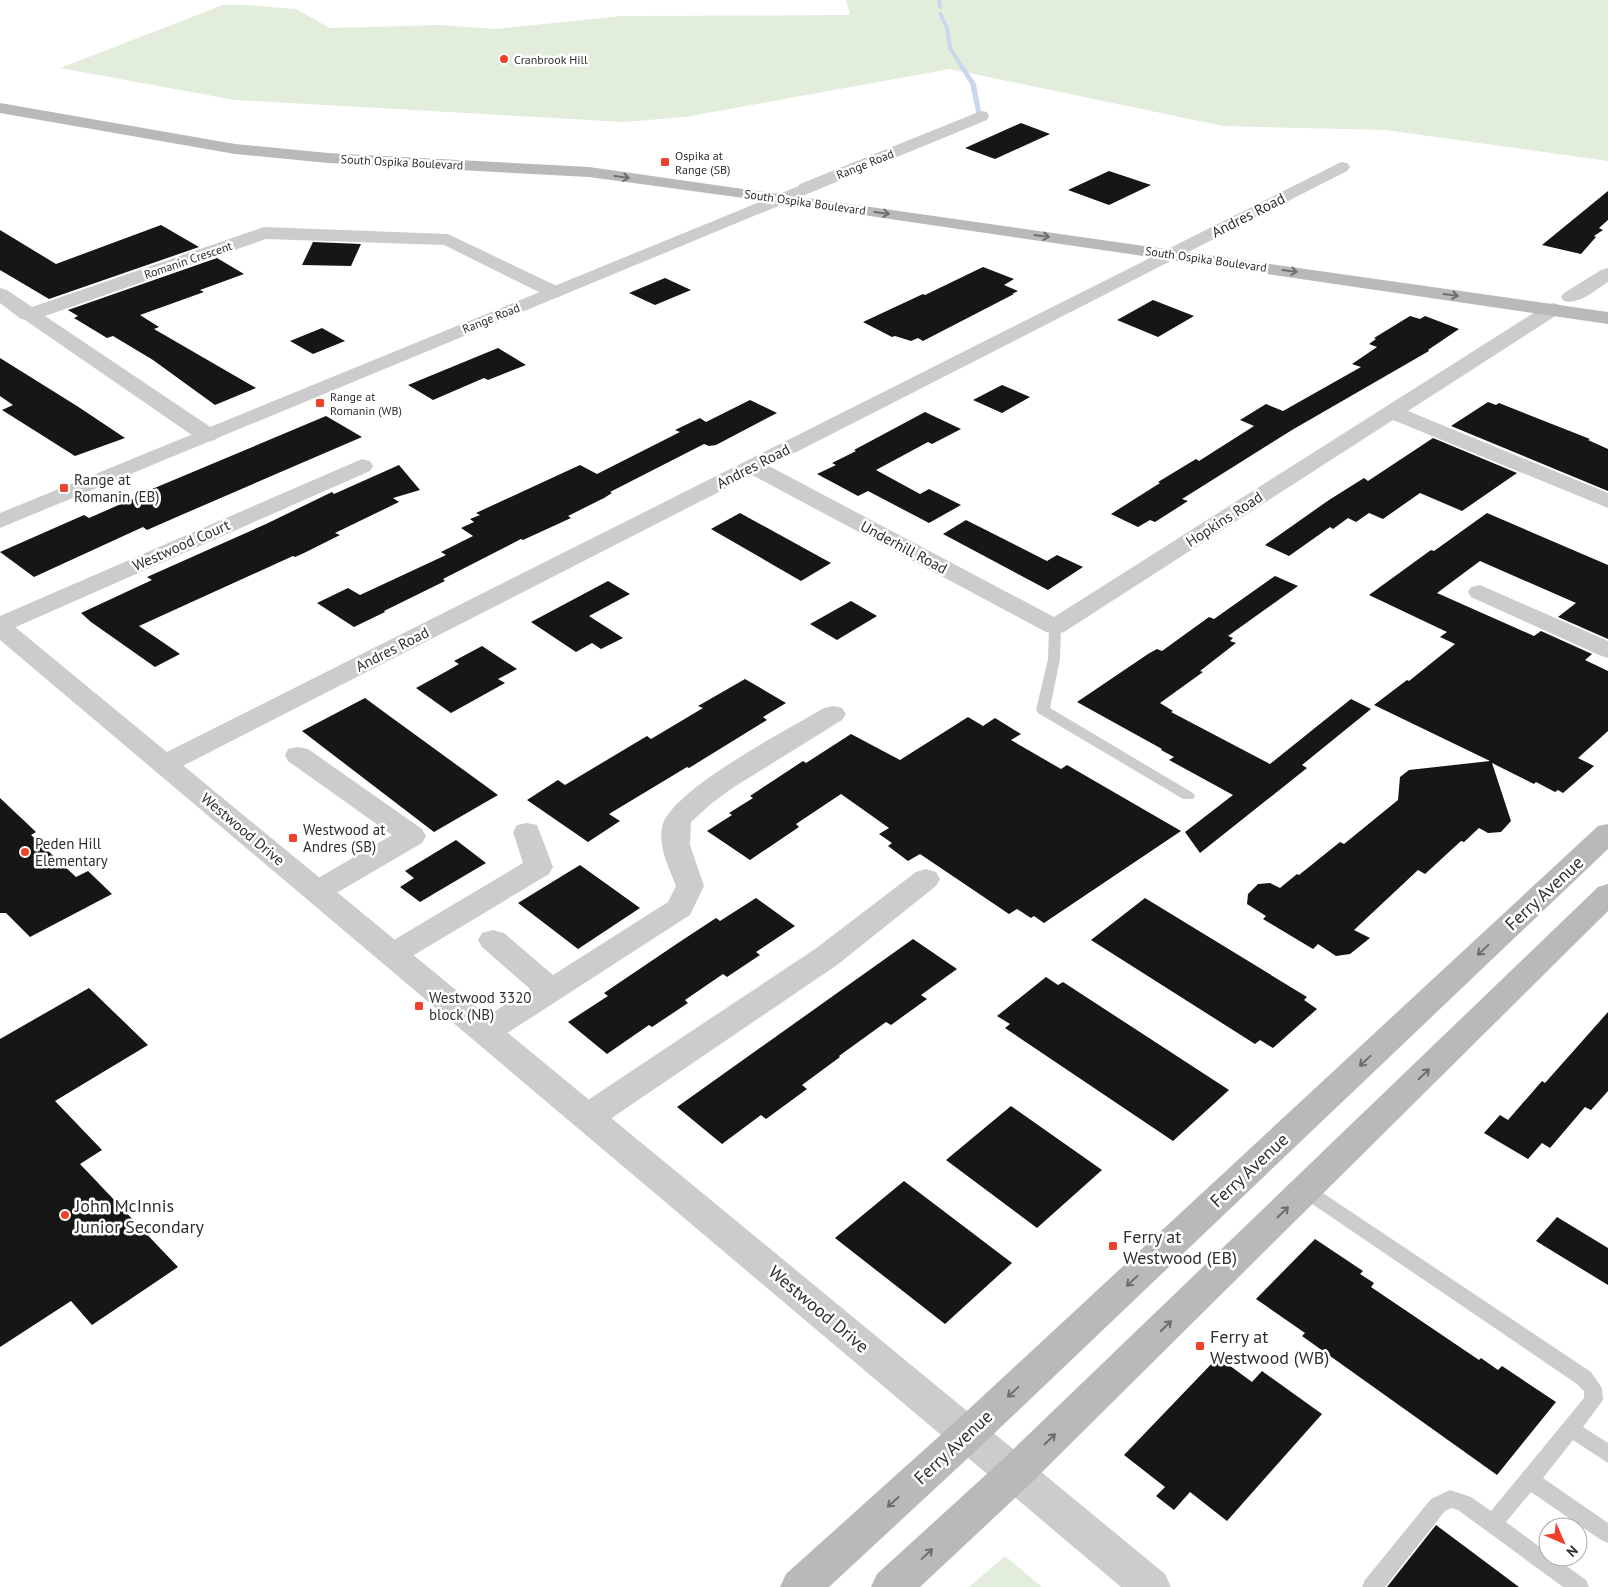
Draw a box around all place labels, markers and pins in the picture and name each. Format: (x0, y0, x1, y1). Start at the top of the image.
place label: Cranbrook Hill (514, 52, 588, 67)
marker: Cranbrook Hill (498, 53, 510, 65)
place label: Ospika at Range (SB) (675, 148, 730, 177)
marker: Ospika at Range (SB) (659, 156, 671, 168)
place label: Range at Romanin (WB) (330, 389, 402, 418)
marker: Range at Romanin (WB) (314, 397, 326, 409)
place label: Range at Romanin (EB) (74, 470, 160, 506)
marker: Range at Romanin (EB) (58, 482, 70, 494)
place label: Westwood at Andres (SB) (303, 820, 385, 856)
marker: Westwood at Andres (SB) (287, 832, 299, 844)
place label: Peden Hill Elementary (35, 834, 108, 870)
marker: Peden Hill Elementary (19, 846, 31, 858)
place label: Westwood 3320 block (NB) (429, 988, 532, 1024)
marker: Westwood 3320 block (NB) (413, 1000, 425, 1012)
place label: John McInnis Junior Secondary (74, 1194, 205, 1238)
marker: John McInnis Junior Secondary (59, 1209, 71, 1221)
place label: Ferry at Westwood (EB) (1123, 1225, 1237, 1269)
marker: Ferry at Westwood (EB) (1107, 1240, 1119, 1252)
place label: Ferry at Westwood (WB) (1210, 1325, 1329, 1369)
marker: Ferry at Westwood (WB) (1194, 1340, 1206, 1352)

